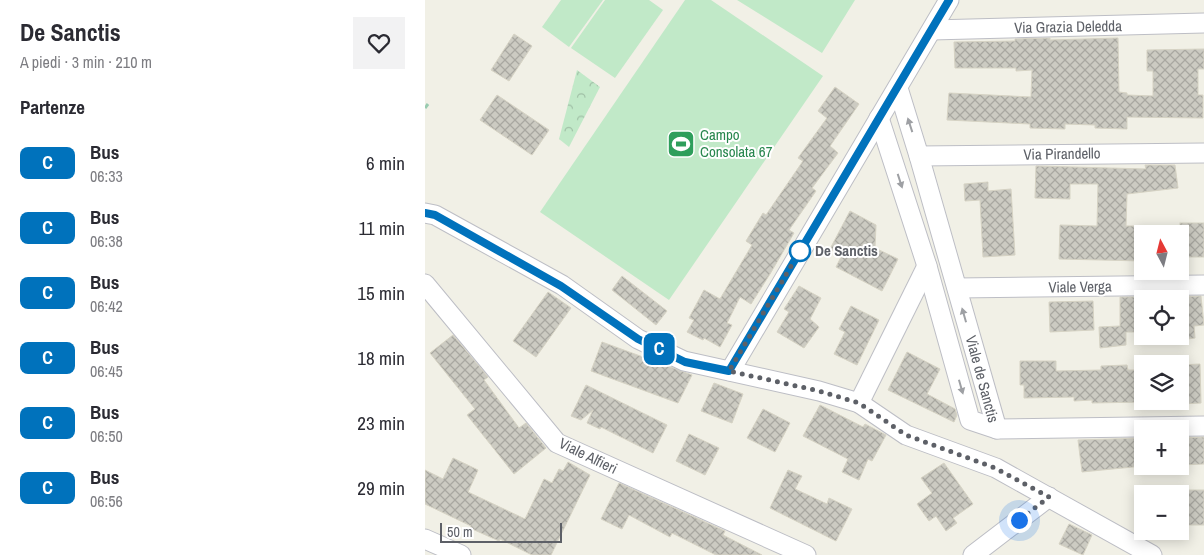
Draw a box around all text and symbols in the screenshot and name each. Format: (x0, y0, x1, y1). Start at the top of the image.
street label: Via Grazia Deledda (1014, 15, 1122, 38)
text: De Sanctis (20, 16, 121, 48)
button: heart (353, 17, 405, 69)
text: A piedi · 3 min · 210 m (20, 51, 152, 73)
text: Partenze (20, 94, 85, 120)
one-way arrow (905, 118, 913, 133)
place label: Campo Consolata 67 (700, 124, 773, 162)
sports icon: Campo Consolata 67 (666, 129, 696, 159)
text: Bus (90, 139, 119, 165)
street label: Via Pirandello (1023, 142, 1101, 165)
text: C (42, 150, 53, 175)
text: 6 min (366, 150, 405, 176)
text: 06:33 (90, 165, 123, 187)
one-way arrow (896, 174, 904, 189)
text: Bus (90, 204, 119, 230)
text: C (42, 215, 53, 240)
text: 11 min (359, 215, 405, 241)
north arrow (1134, 225, 1189, 280)
map controls (1134, 225, 1189, 540)
text: 06:38 (90, 230, 123, 252)
marker: De Sanctis (789, 240, 811, 262)
place label: De Sanctis (815, 240, 878, 261)
text: Bus (90, 269, 119, 295)
street label: Viale Verga (1048, 275, 1112, 298)
text: C (42, 280, 53, 305)
text: 15 min (357, 280, 405, 306)
button: locate (1134, 290, 1189, 345)
text: 06:42 (90, 295, 123, 317)
one-way arrow (960, 307, 968, 322)
line badge: C (643, 333, 675, 365)
street label: Viale de Sanctis (961, 333, 1004, 425)
text: Bus (90, 334, 119, 360)
text: C (654, 336, 664, 361)
text: C (42, 345, 53, 370)
text: 18 min (357, 345, 405, 371)
button: layers (1134, 355, 1189, 410)
text: 06:45 (90, 360, 123, 382)
one-way arrow (958, 380, 966, 395)
text: Bus (90, 399, 119, 425)
text: C (42, 410, 53, 435)
text: 23 min (357, 410, 405, 436)
button: + (1134, 420, 1189, 475)
text: 06:50 (90, 425, 123, 447)
street label: Viale Alfieri (555, 432, 621, 479)
text: Bus (90, 464, 119, 490)
text: C (42, 475, 53, 500)
text: 29 min (357, 475, 405, 501)
button: − (1134, 485, 1189, 540)
text: 06:56 (90, 490, 123, 512)
your location (1007, 508, 1032, 533)
scale bar (440, 520, 563, 543)
text: 50 m (447, 523, 473, 541)

